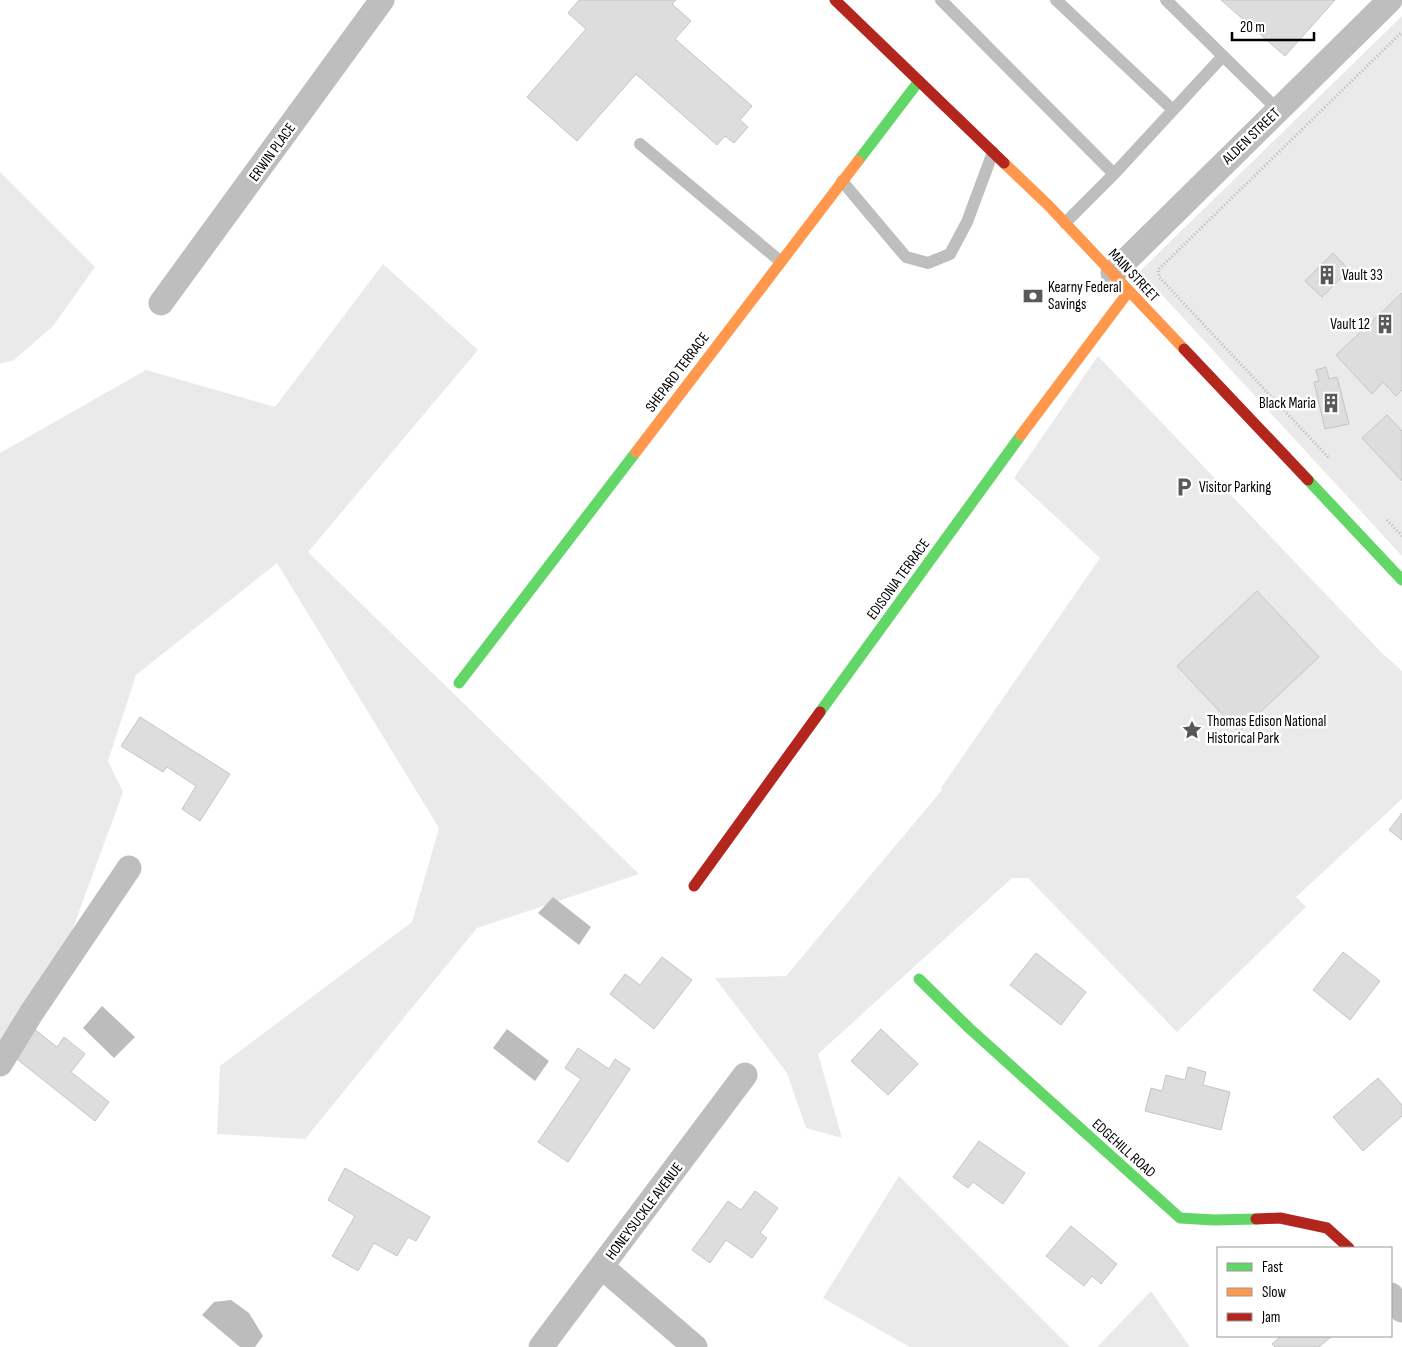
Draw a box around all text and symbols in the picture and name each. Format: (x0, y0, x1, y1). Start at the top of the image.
scale bar (1232, 10, 1314, 42)
text: 20 m (1240, 18, 1265, 37)
street label: ALDEN STREET (1218, 104, 1284, 169)
street label: ERWIN PLACE (245, 119, 300, 185)
street label: MAIN STREET (1104, 245, 1163, 306)
building icon: Vault 33 (1316, 264, 1338, 286)
place label: Vault 33 (1342, 266, 1383, 285)
place label: Kearny Federal Savings (1048, 278, 1122, 314)
bank icon: Kearny Federal Savings (1022, 285, 1044, 307)
building icon: Vault 12 (1374, 313, 1396, 335)
place label: Vault 12 (1330, 315, 1370, 334)
street label: SHEPARD TERRACE (641, 329, 714, 416)
building icon: Black Maria (1320, 392, 1342, 414)
place label: Black Maria (1259, 394, 1316, 413)
parking icon: Visitor Parking (1173, 476, 1195, 498)
place label: Visitor Parking (1199, 478, 1271, 497)
street label: EDISONIA TERRACE (863, 535, 934, 624)
place label: Thomas Edison National Historical Park (1207, 712, 1326, 748)
place icon: Thomas Edison National Historical Park (1181, 719, 1203, 741)
street label: EDGEHILL ROAD (1088, 1115, 1160, 1182)
street label: HONEYSUCKLE AVENUE (602, 1159, 687, 1264)
legend (1217, 1247, 1392, 1337)
text: Fast (1262, 1258, 1284, 1277)
text: Slow (1262, 1283, 1286, 1302)
text: Jam (1261, 1308, 1280, 1327)

